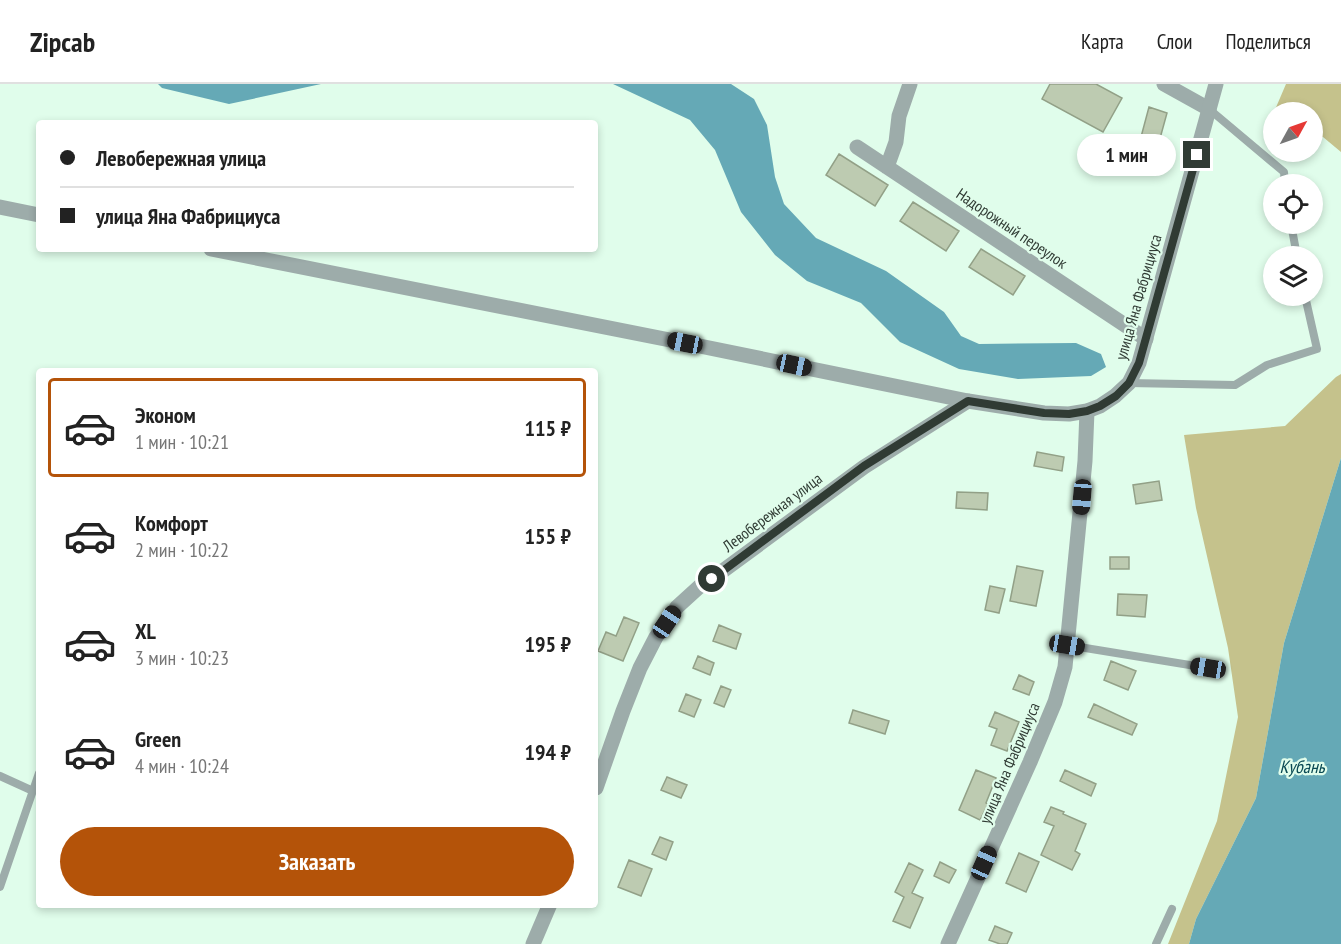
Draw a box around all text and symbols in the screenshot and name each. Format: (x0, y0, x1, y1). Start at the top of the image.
text: Zipcab (30, 23, 95, 60)
text: Карта (1081, 28, 1124, 55)
text: Слои (1157, 28, 1192, 55)
text: Поделиться (1225, 28, 1311, 55)
north arrow (1263, 102, 1323, 162)
map controls (1263, 102, 1323, 306)
callout: 1 мин (1077, 134, 1176, 176)
route end (1183, 141, 1210, 168)
text: 1 мин (1105, 142, 1148, 168)
text: Левобережная улица (96, 144, 266, 172)
button: locate (1263, 174, 1323, 234)
street label: Надорожный переулок (953, 183, 1072, 273)
text: улица Яна Фабрициуса (96, 202, 280, 230)
street label: улица Яна Фабрициуса (1110, 232, 1166, 362)
button: layers (1263, 246, 1323, 306)
car (666, 331, 704, 355)
car (775, 352, 813, 378)
icon: car (63, 401, 117, 455)
text: Эконом (135, 401, 196, 429)
text: 115 ₽ (524, 414, 571, 442)
text: 1 мин · 10:21 (135, 429, 229, 455)
street label: Левобережная улица (718, 468, 826, 556)
car (1071, 478, 1093, 516)
icon: car (63, 509, 117, 563)
text: Комфорт (135, 509, 208, 537)
text: 155 ₽ (524, 522, 571, 550)
text: 2 мин · 10:22 (135, 537, 229, 563)
route start (698, 565, 725, 592)
car (649, 602, 685, 642)
icon: car (63, 617, 117, 671)
text: XL (135, 617, 156, 645)
text: 195 ₽ (524, 630, 571, 658)
car (1048, 633, 1086, 657)
text: 3 мин · 10:23 (135, 645, 229, 671)
car (1189, 656, 1227, 680)
street label: улица Яна Фабрициуса (974, 699, 1044, 827)
icon: car (63, 725, 117, 779)
text: Green (135, 725, 181, 753)
text: 194 ₽ (524, 738, 571, 766)
text: 4 мин · 10:24 (135, 753, 229, 779)
water label: Кубань (1279, 755, 1326, 778)
button: Заказать (60, 827, 574, 896)
car (968, 843, 1000, 883)

